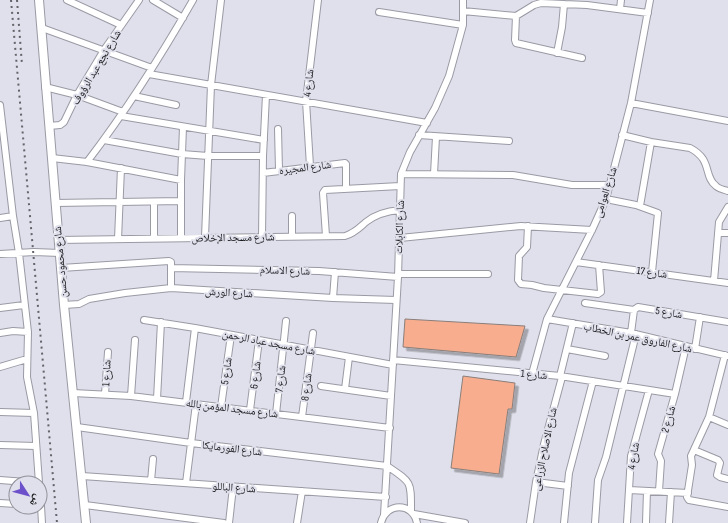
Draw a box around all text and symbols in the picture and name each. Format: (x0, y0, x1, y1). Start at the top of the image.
street label: شارع نجع عبد الرؤوف (69, 28, 124, 107)
street label: شارع 4 (301, 69, 316, 97)
street label: شارع المجيره (278, 158, 332, 177)
street label: شارع العوامى (591, 165, 620, 219)
street label: شارع الكابلات (392, 200, 407, 254)
street label: شارع محمود حسن (51, 226, 70, 298)
street label: شارع مسجد الإخلاص (191, 230, 275, 245)
street label: شارع الاسلام (260, 263, 310, 278)
street label: شارع 17 (636, 264, 668, 281)
street label: شارع الورش (205, 285, 253, 300)
street label: شارع 5 (655, 304, 683, 321)
street label: شارع الفاروق عمر بن الخطاب (582, 320, 693, 355)
street label: شارع مسجد عباد الرحمن (221, 327, 317, 358)
street label: شارع 5 (218, 357, 235, 385)
street label: شارع 1 (99, 359, 114, 387)
street label: شارع 6 (247, 361, 264, 390)
street label: شارع 7 (273, 365, 288, 393)
street label: شارع 1 (520, 367, 548, 382)
street label: شارع 8 (298, 373, 315, 402)
street label: شارع مسجد المؤمن بالله (185, 396, 279, 421)
street label: شارع 2 (658, 404, 678, 434)
street label: شارع الاصلاح الزراعى (529, 406, 560, 492)
street label: شارع الفورمايكا (201, 438, 263, 459)
street label: شارع 4 (625, 442, 642, 471)
north arrow (8, 475, 48, 515)
street label: شارع الباللو (212, 479, 256, 496)
text: ش (26, 491, 44, 509)

